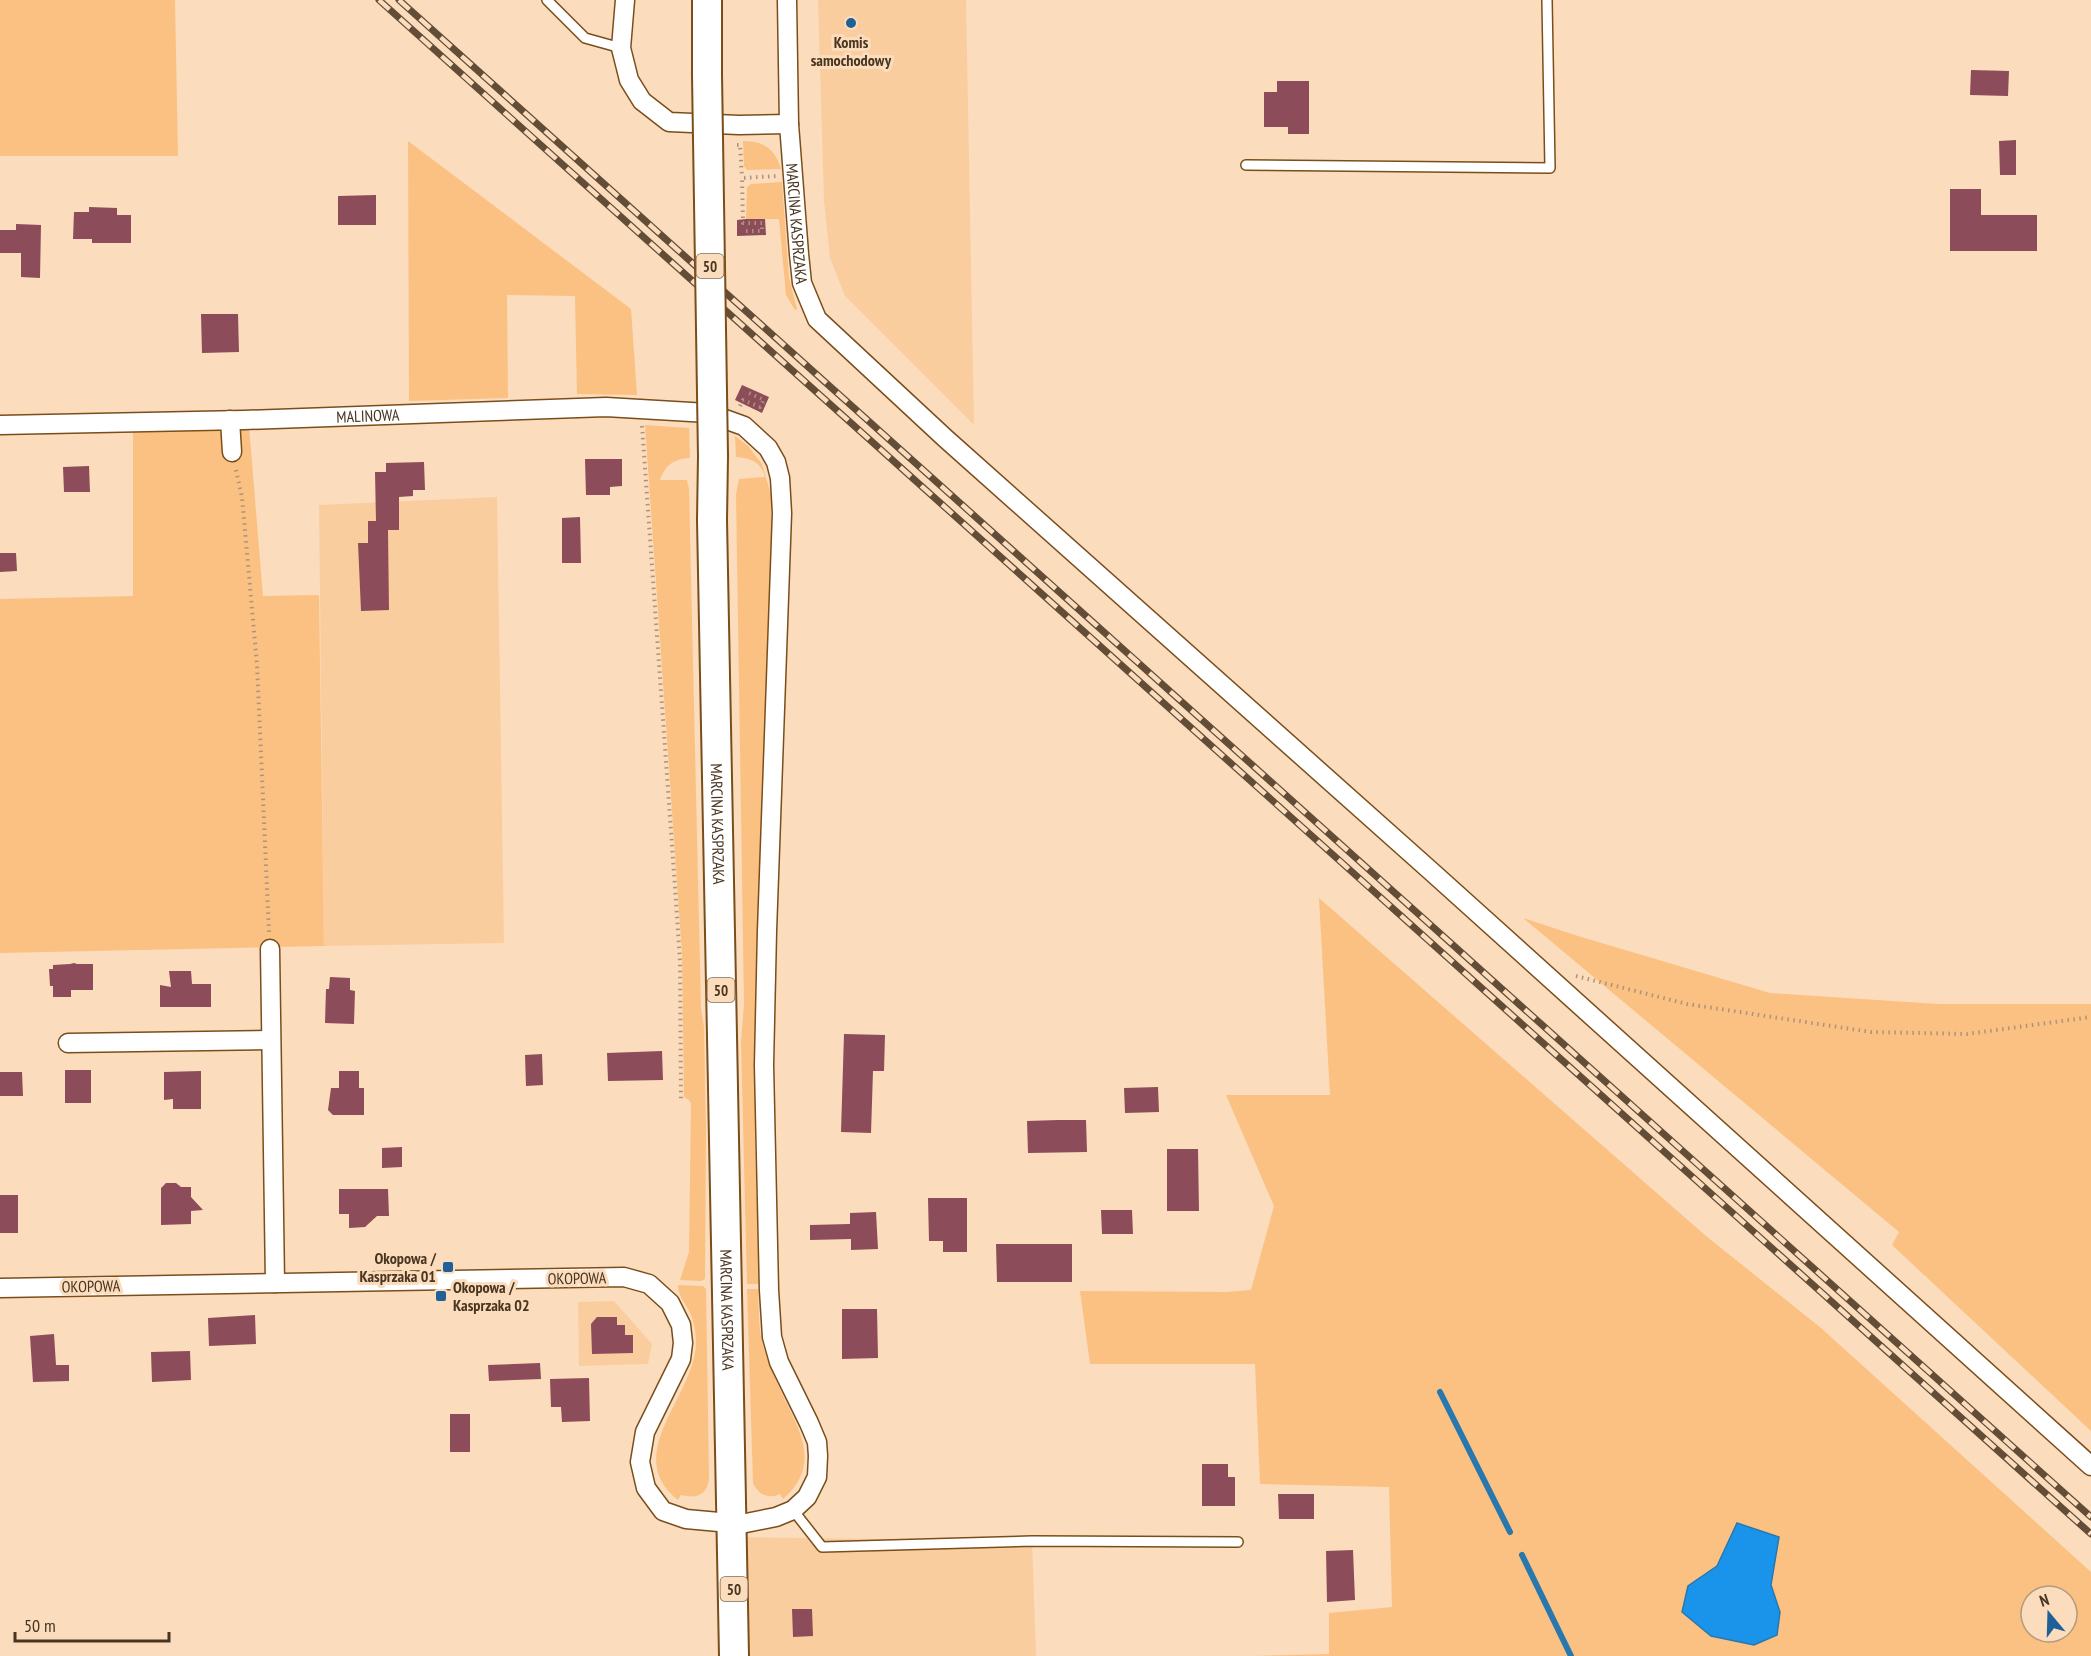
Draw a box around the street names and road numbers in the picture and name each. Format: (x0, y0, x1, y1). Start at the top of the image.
street label: MARCINA KASPRZAKA (782, 163, 812, 285)
road number: 50 (696, 254, 724, 278)
street label: MALINOWA (336, 404, 400, 427)
street label: MARCINA KASPRZAKA (707, 763, 729, 885)
road number: 50 (708, 978, 734, 1002)
street label: MARCINA KASPRZAKA (716, 1249, 738, 1371)
street label: OKOPOWA (548, 1267, 607, 1289)
street label: OKOPOWA (62, 1275, 121, 1297)
road number: 50 (720, 1577, 748, 1601)

